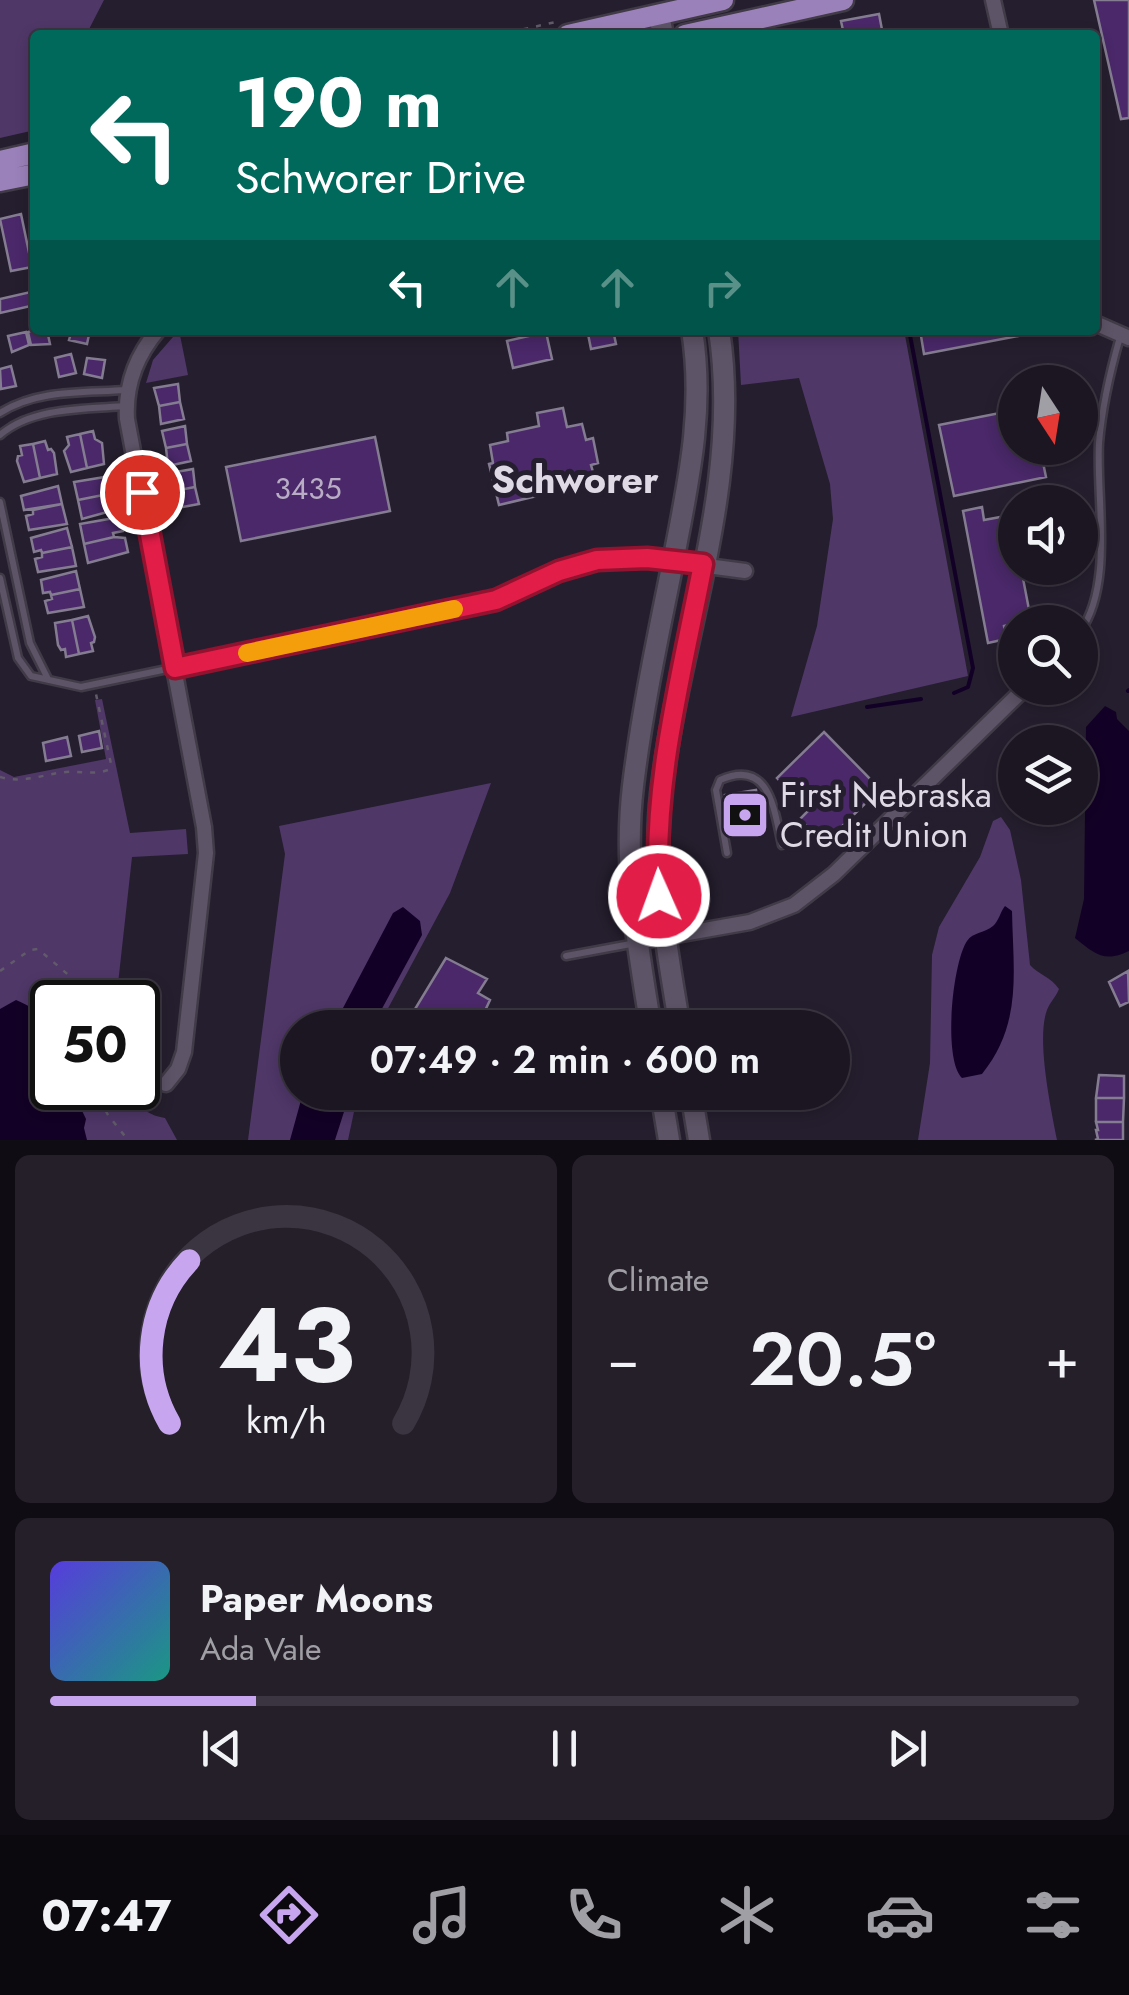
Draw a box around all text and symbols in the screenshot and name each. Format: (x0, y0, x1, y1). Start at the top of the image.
text: 190 m (235, 52, 442, 153)
icon: left (70, 70, 200, 200)
text: Schworer Drive (235, 145, 526, 210)
icon: left (380, 260, 435, 315)
icon: ahead (485, 260, 540, 315)
icon: ahead (590, 260, 645, 315)
icon: right (695, 260, 750, 315)
north arrow (998, 365, 1098, 465)
map controls (998, 365, 1098, 825)
pin (100, 450, 185, 535)
district label: Schworer (491, 452, 659, 507)
icon: arrive (115, 465, 170, 520)
house number: 3435 (274, 467, 342, 510)
button: sound (998, 485, 1098, 585)
button: search (998, 605, 1098, 705)
button: layers (998, 725, 1098, 825)
place label: First Nebraska Credit Union (780, 770, 992, 860)
bank icon: First Nebraska Credit Union (719, 789, 771, 841)
position arrow (607, 844, 711, 948)
speed limit sign: 50 (30, 980, 160, 1110)
text: 07:49 · 2 min · 600 m (370, 1032, 760, 1087)
text: Climate (607, 1257, 709, 1303)
text: 43 (217, 1270, 355, 1420)
text: 20.5° (749, 1305, 936, 1413)
text: − (607, 1319, 639, 1399)
text: + (1045, 1319, 1079, 1399)
text: km/h (246, 1395, 326, 1446)
text: Paper Moons (200, 1571, 433, 1626)
text: Ada Vale (200, 1626, 322, 1672)
icon: previous (194, 1721, 249, 1776)
icon: pause (537, 1721, 592, 1776)
icon: next (880, 1721, 935, 1776)
icon: directions (254, 1880, 324, 1950)
icon: music (407, 1880, 477, 1950)
icon: phone (559, 1880, 629, 1950)
icon: climate (712, 1880, 782, 1950)
icon: car (865, 1880, 935, 1950)
icon: filters (1018, 1880, 1088, 1950)
text: 07:47 (41, 1883, 171, 1948)

